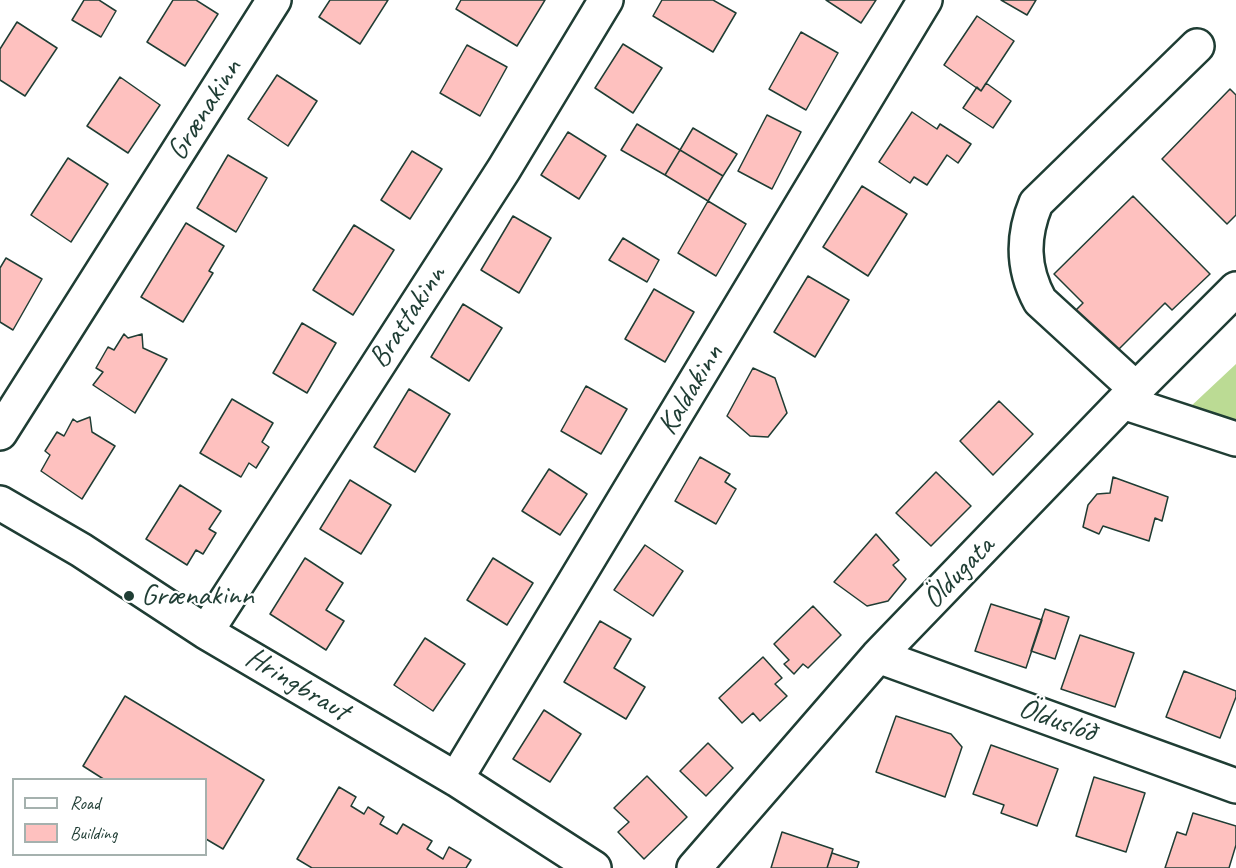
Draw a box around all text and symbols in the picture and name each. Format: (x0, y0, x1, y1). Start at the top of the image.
street label: Grænakinn (160, 53, 250, 167)
street label: Brattakinn (362, 259, 454, 375)
street label: Kaldakinn (650, 338, 732, 442)
street label: Öldugata (916, 529, 1002, 617)
place label: Grænakinn (141, 578, 254, 614)
marker: Grænakinn (122, 589, 136, 603)
street label: Hringbraut (239, 640, 355, 730)
street label: Ölduslóð (1014, 691, 1100, 751)
legend (12, 778, 207, 856)
text: Road (70, 792, 100, 814)
text: Building (70, 822, 117, 844)

